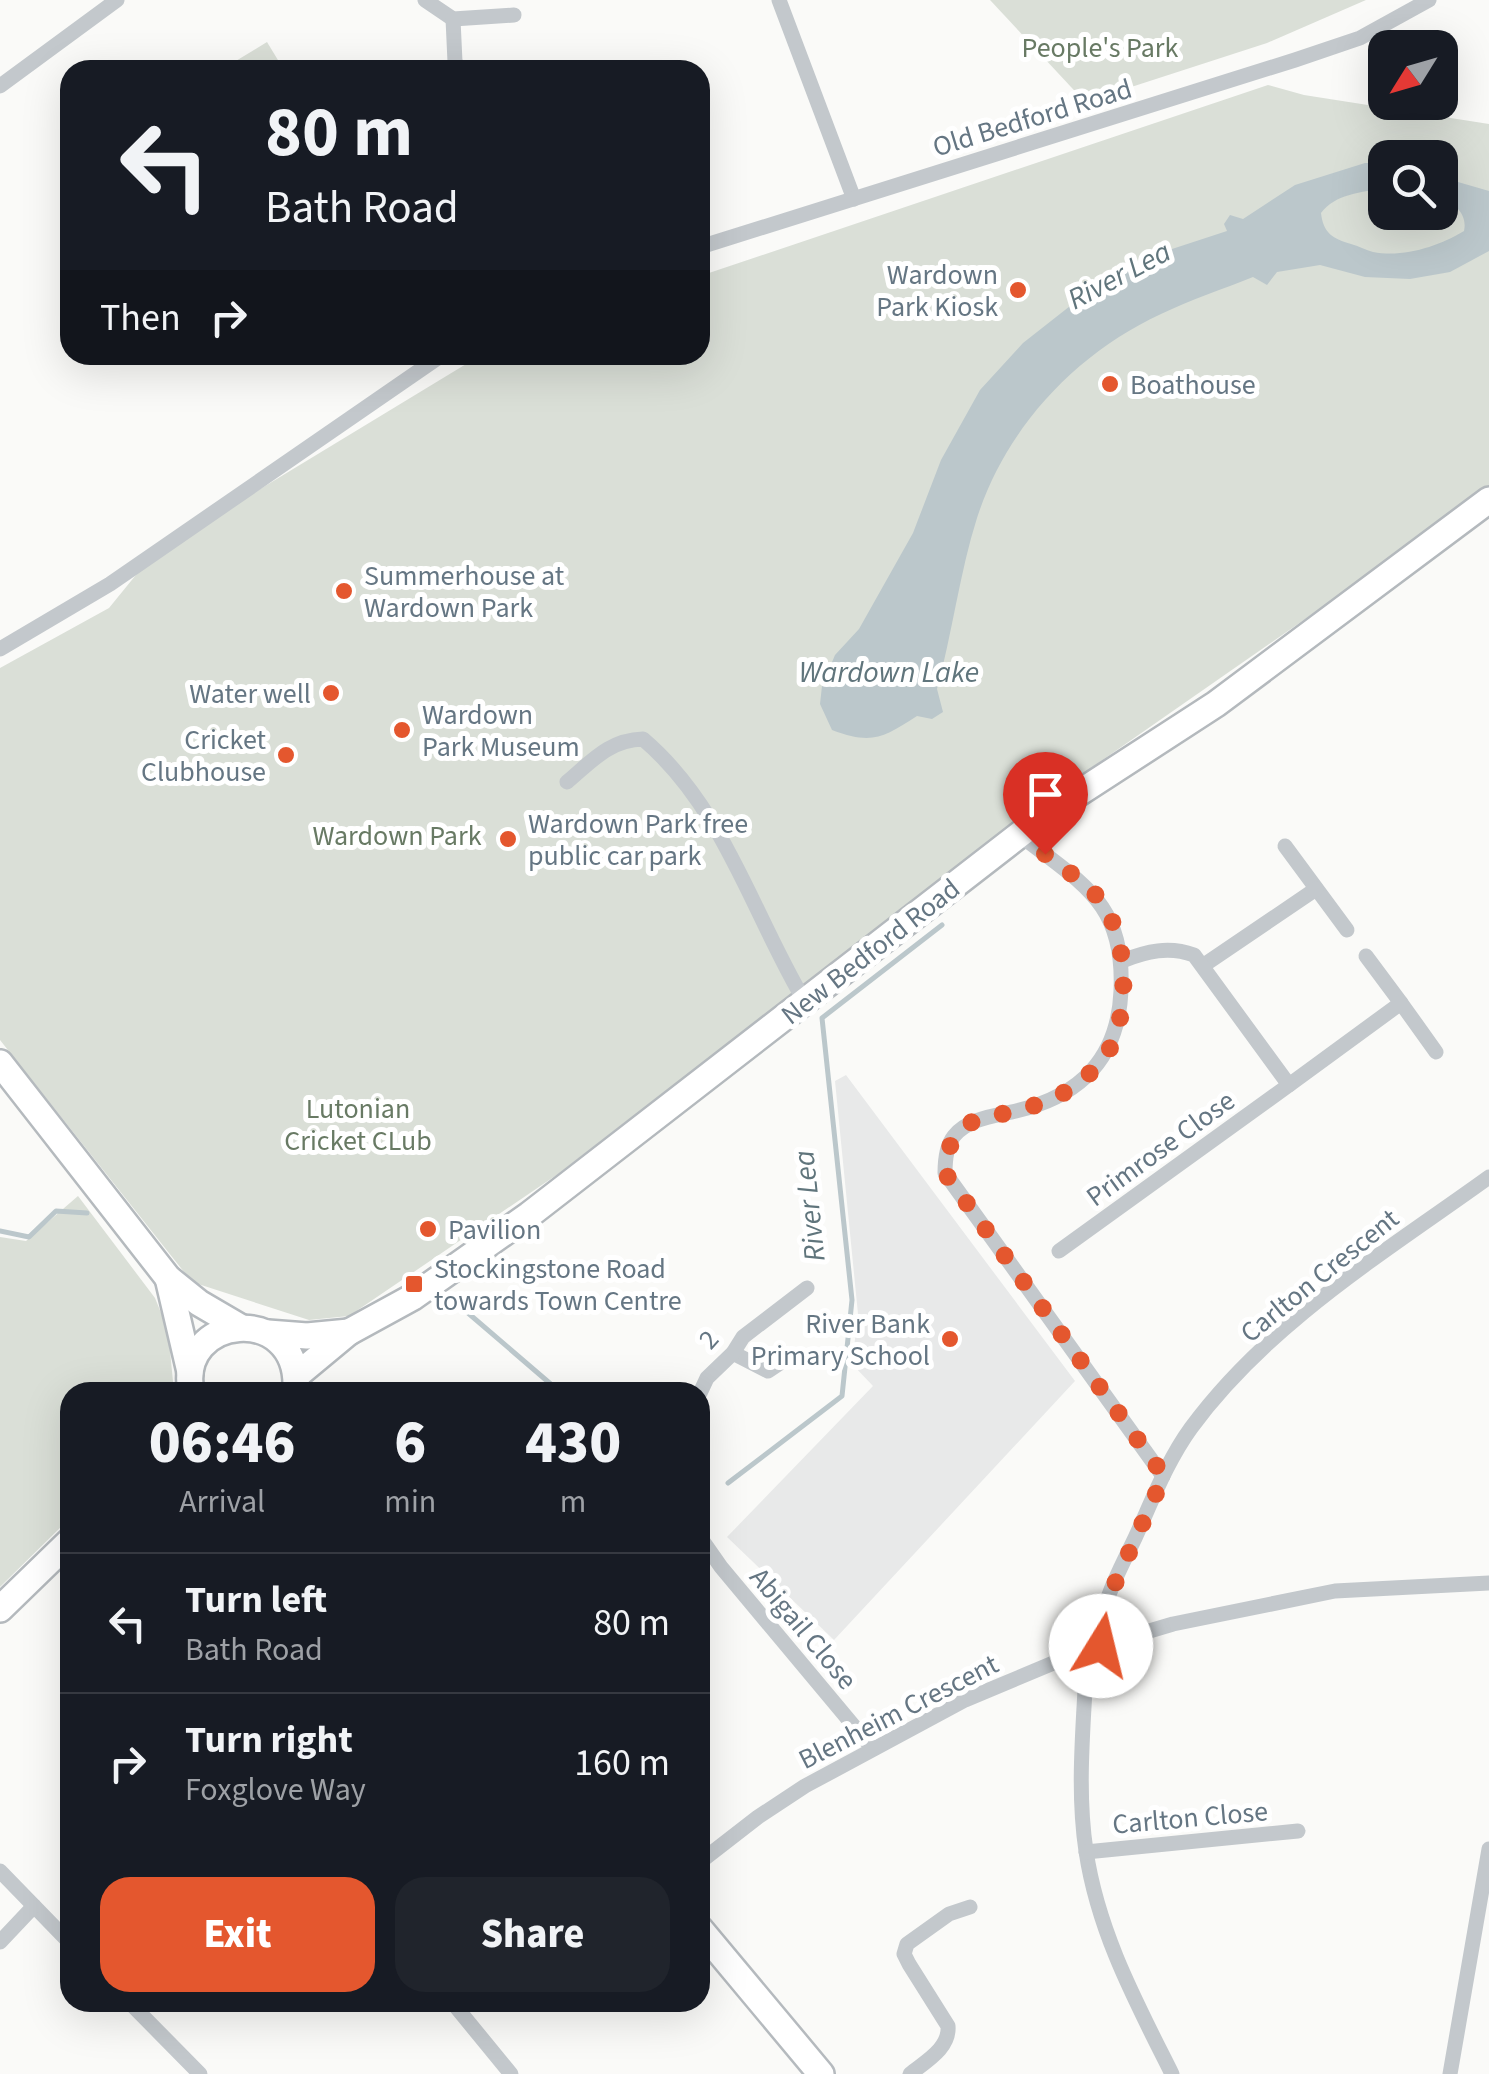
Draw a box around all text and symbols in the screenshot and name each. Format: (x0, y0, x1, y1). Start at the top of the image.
park label: People's Park (1022, 28, 1179, 68)
north arrow (1368, 30, 1458, 120)
map controls (1368, 30, 1458, 230)
street label: Old Bedford Road (928, 69, 1137, 167)
text: 80 m (265, 83, 413, 183)
icon: left (100, 100, 230, 230)
button: search (1368, 140, 1458, 230)
text: Bath Road (265, 176, 459, 240)
water label: River Lea (1060, 230, 1179, 321)
place label: Wardown Park Kiosk (876, 255, 998, 327)
marker: Wardown Park Kiosk (1007, 279, 1029, 301)
icon: right (201, 290, 256, 345)
text: Then (100, 291, 181, 345)
place label: Boathouse (1130, 365, 1256, 405)
marker: Boathouse (1099, 373, 1121, 395)
place label: Summerhouse at Wardown Park (364, 556, 565, 628)
marker: Summerhouse at Wardown Park (333, 580, 355, 602)
water label: Wardown Lake (799, 651, 979, 694)
place label: Water well (189, 674, 311, 714)
marker: Water well (320, 682, 342, 704)
place label: Wardown Park Museum (422, 695, 580, 767)
marker: Wardown Park Museum (391, 719, 413, 741)
place label: Cricket Clubhouse (141, 720, 267, 792)
marker: Cricket Clubhouse (275, 744, 297, 766)
pin (1003, 752, 1088, 855)
icon: arrive (1018, 767, 1073, 822)
place label: Wardown Park free public car park (528, 804, 748, 876)
park label: Wardown Park (312, 816, 482, 856)
marker: Wardown Park free public car park (497, 828, 519, 850)
street label: New Bedford Road (773, 869, 969, 1035)
street label: Primrose Close (1078, 1081, 1243, 1217)
park label: Lutonian Cricket CLub (284, 1089, 432, 1161)
water label: River Lea (782, 1148, 837, 1264)
street label: Carlton Crescent (1232, 1199, 1408, 1352)
place label: Pavilion (448, 1210, 541, 1250)
marker: Pavilion (417, 1218, 439, 1240)
place label: Stockingstone Road towards Town Centre (434, 1249, 682, 1321)
marker: Stockingstone Road towards Town Centre (403, 1273, 425, 1295)
place label: River Bank Primary School (751, 1304, 930, 1376)
street label: 2 (689, 1321, 728, 1358)
marker: River Bank Primary School (939, 1328, 961, 1350)
text: 06:46 (149, 1401, 296, 1486)
text: 6 (394, 1401, 426, 1486)
text: 430 (525, 1401, 621, 1486)
text: Arrival (179, 1479, 265, 1525)
text: min (384, 1479, 436, 1525)
text: m (560, 1479, 586, 1525)
street label: Abigail Close (740, 1559, 866, 1699)
text: Turn left (185, 1573, 327, 1627)
position arrow (1049, 1594, 1153, 1698)
icon: left (100, 1596, 155, 1651)
text: 80 m (593, 1596, 670, 1650)
text: Bath Road (185, 1627, 323, 1673)
street label: Blenheim Crescent (792, 1644, 1006, 1780)
text: Turn right (185, 1713, 353, 1767)
icon: right (100, 1736, 155, 1791)
text: 160 m (574, 1736, 670, 1790)
text: Foxglove Way (185, 1767, 366, 1813)
street label: Carlton Close (1111, 1791, 1270, 1845)
button: Exit (100, 1877, 375, 1992)
button: Share (395, 1877, 670, 1992)

